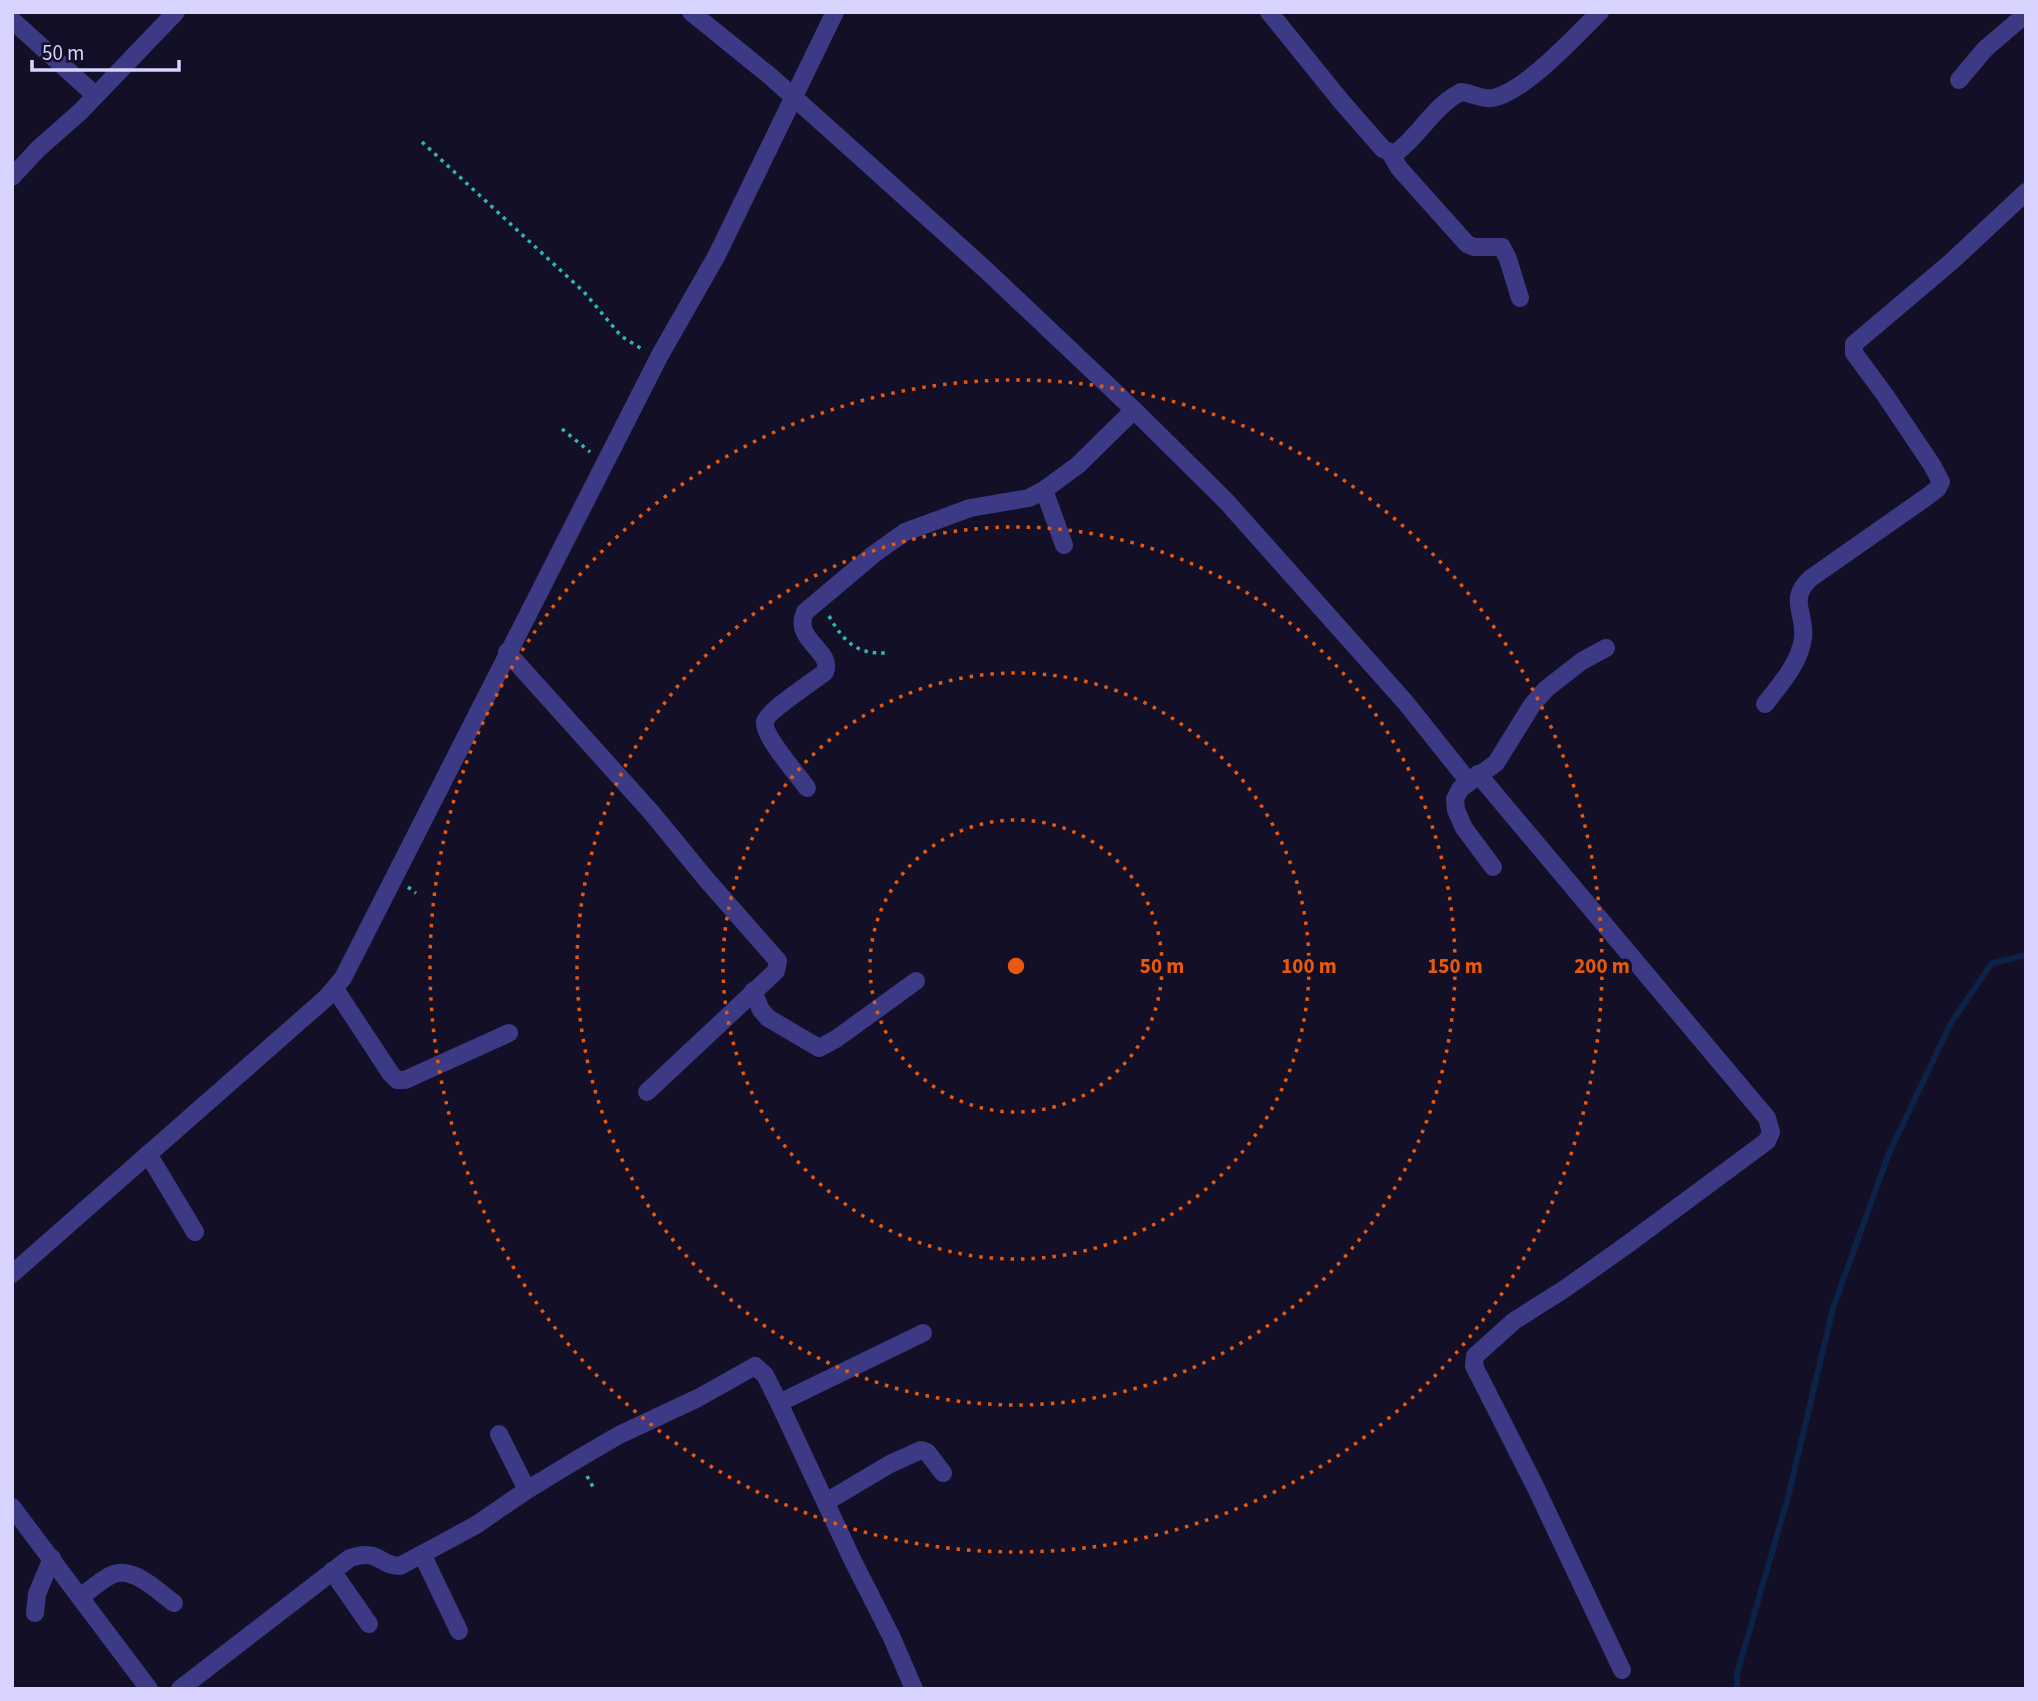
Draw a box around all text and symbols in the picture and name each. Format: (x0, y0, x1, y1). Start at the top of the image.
scale bar (32, 28, 178, 72)
text: 50 m (42, 38, 84, 68)
text: 50 m (1140, 951, 1184, 981)
text: 100 m (1281, 951, 1337, 981)
text: 150 m (1427, 951, 1483, 981)
text: 200 m (1574, 951, 1630, 981)
centre of rings (1004, 954, 1028, 978)

